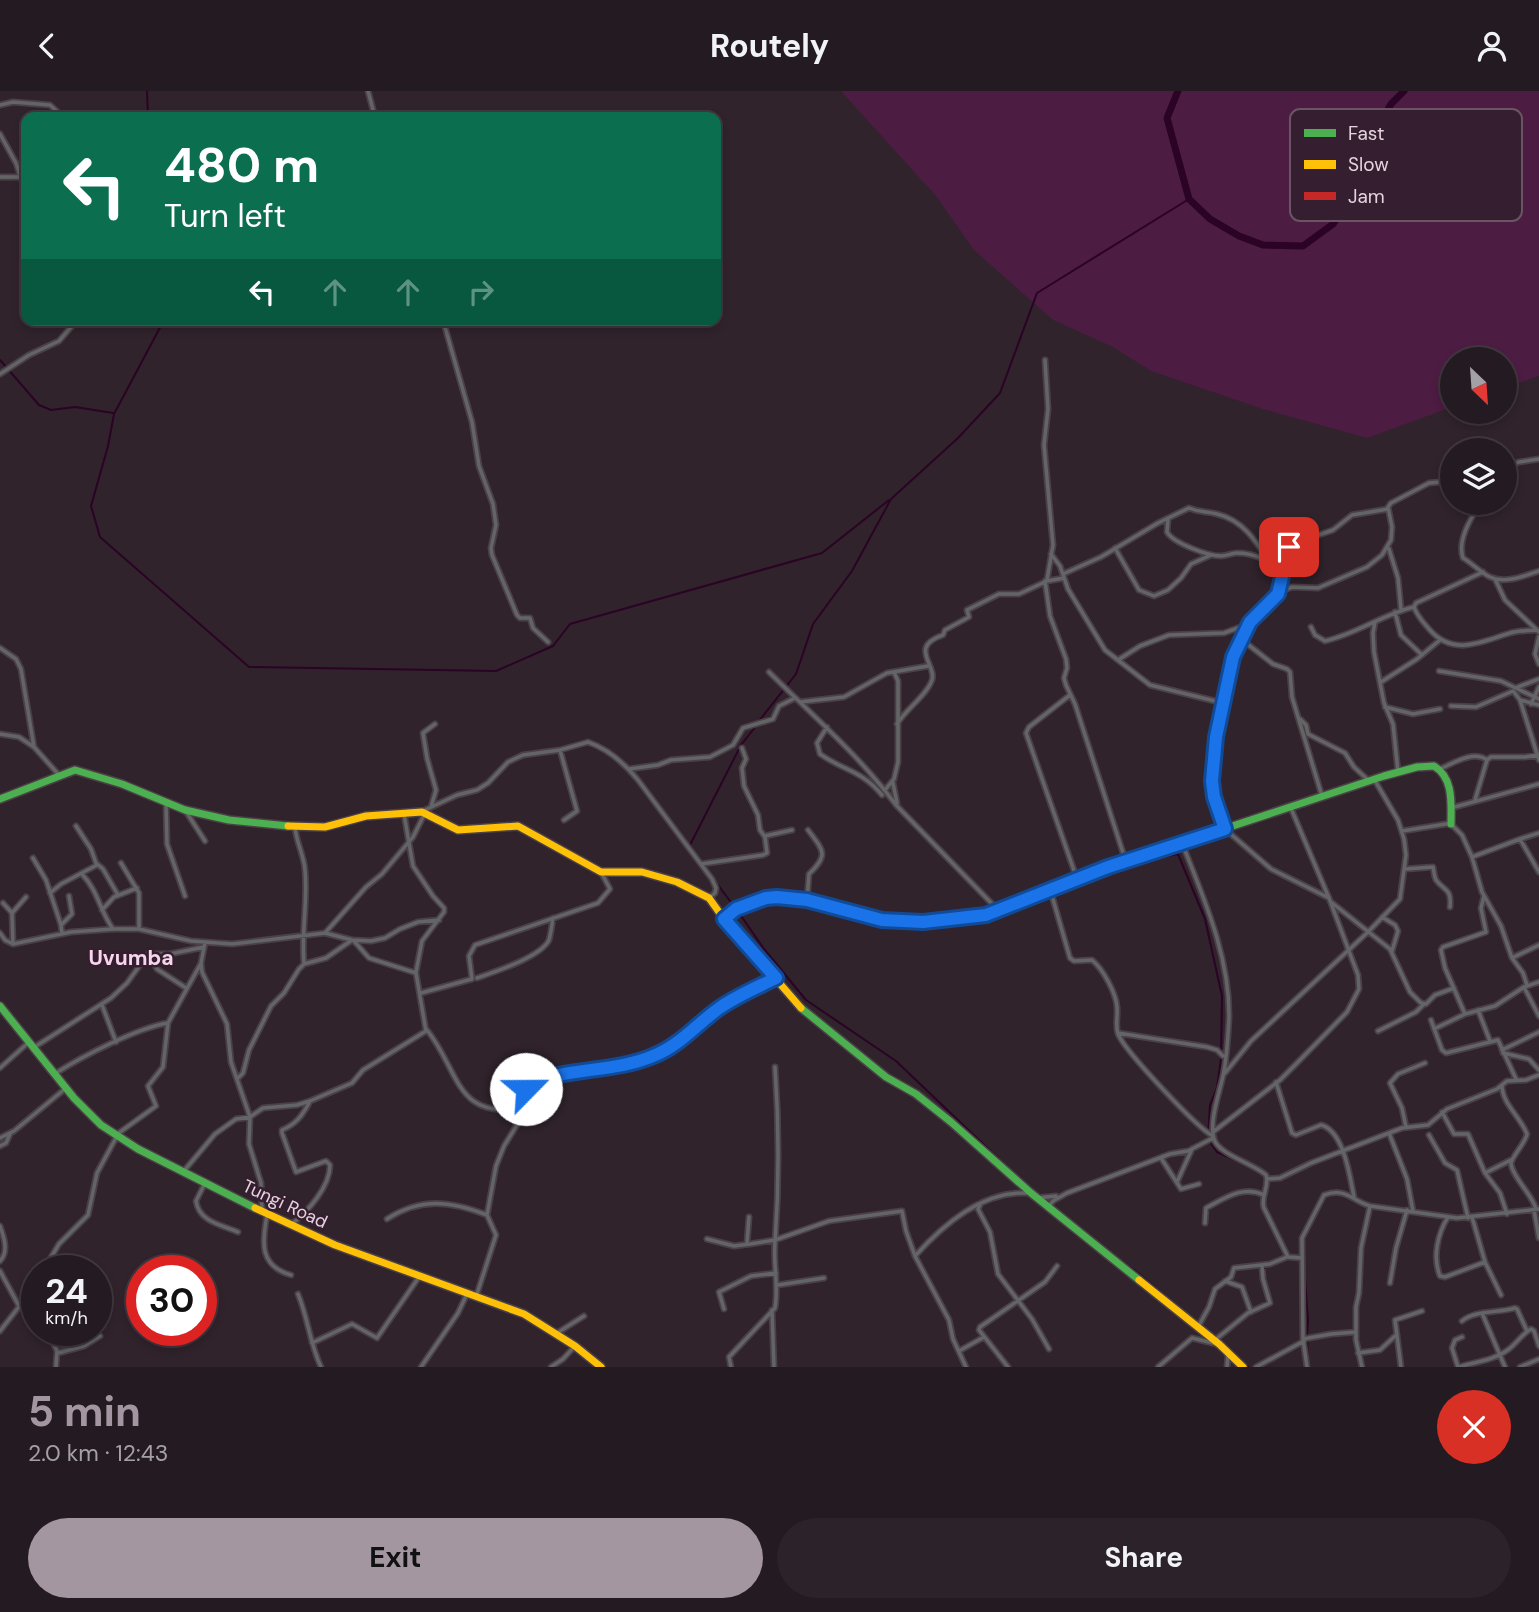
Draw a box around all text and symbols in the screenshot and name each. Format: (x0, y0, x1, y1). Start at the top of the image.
text: Routely (710, 25, 829, 67)
icon: back (28, 27, 66, 65)
icon: person (1473, 27, 1511, 65)
legend (1290, 109, 1522, 221)
text: Fast (1348, 121, 1384, 146)
text: 480 m (164, 133, 319, 197)
icon: left (49, 140, 140, 231)
text: Slow (1348, 152, 1389, 177)
text: Jam (1348, 184, 1385, 209)
text: Turn left (164, 195, 286, 237)
icon: left (243, 273, 281, 311)
icon: ahead (316, 273, 354, 311)
icon: ahead (389, 273, 427, 311)
icon: right (462, 273, 500, 311)
north arrow (1440, 347, 1517, 423)
map controls (1440, 347, 1517, 515)
button: layers (1440, 438, 1517, 515)
pin (1259, 517, 1319, 577)
icon: arrive (1270, 528, 1308, 566)
district label: Uvumba (88, 944, 174, 972)
position arrow (489, 1052, 563, 1126)
street label: Tungi Road (239, 1174, 331, 1234)
speed limit sign: 30 (126, 1255, 217, 1346)
text: 24 (45, 1268, 88, 1314)
text: km/h (45, 1306, 88, 1330)
text: 5 min (28, 1384, 141, 1439)
button: close (1437, 1390, 1511, 1464)
text: 2.0 km · 12:43 (28, 1438, 168, 1468)
button: Exit (28, 1518, 763, 1598)
button: Share (777, 1518, 1511, 1598)

